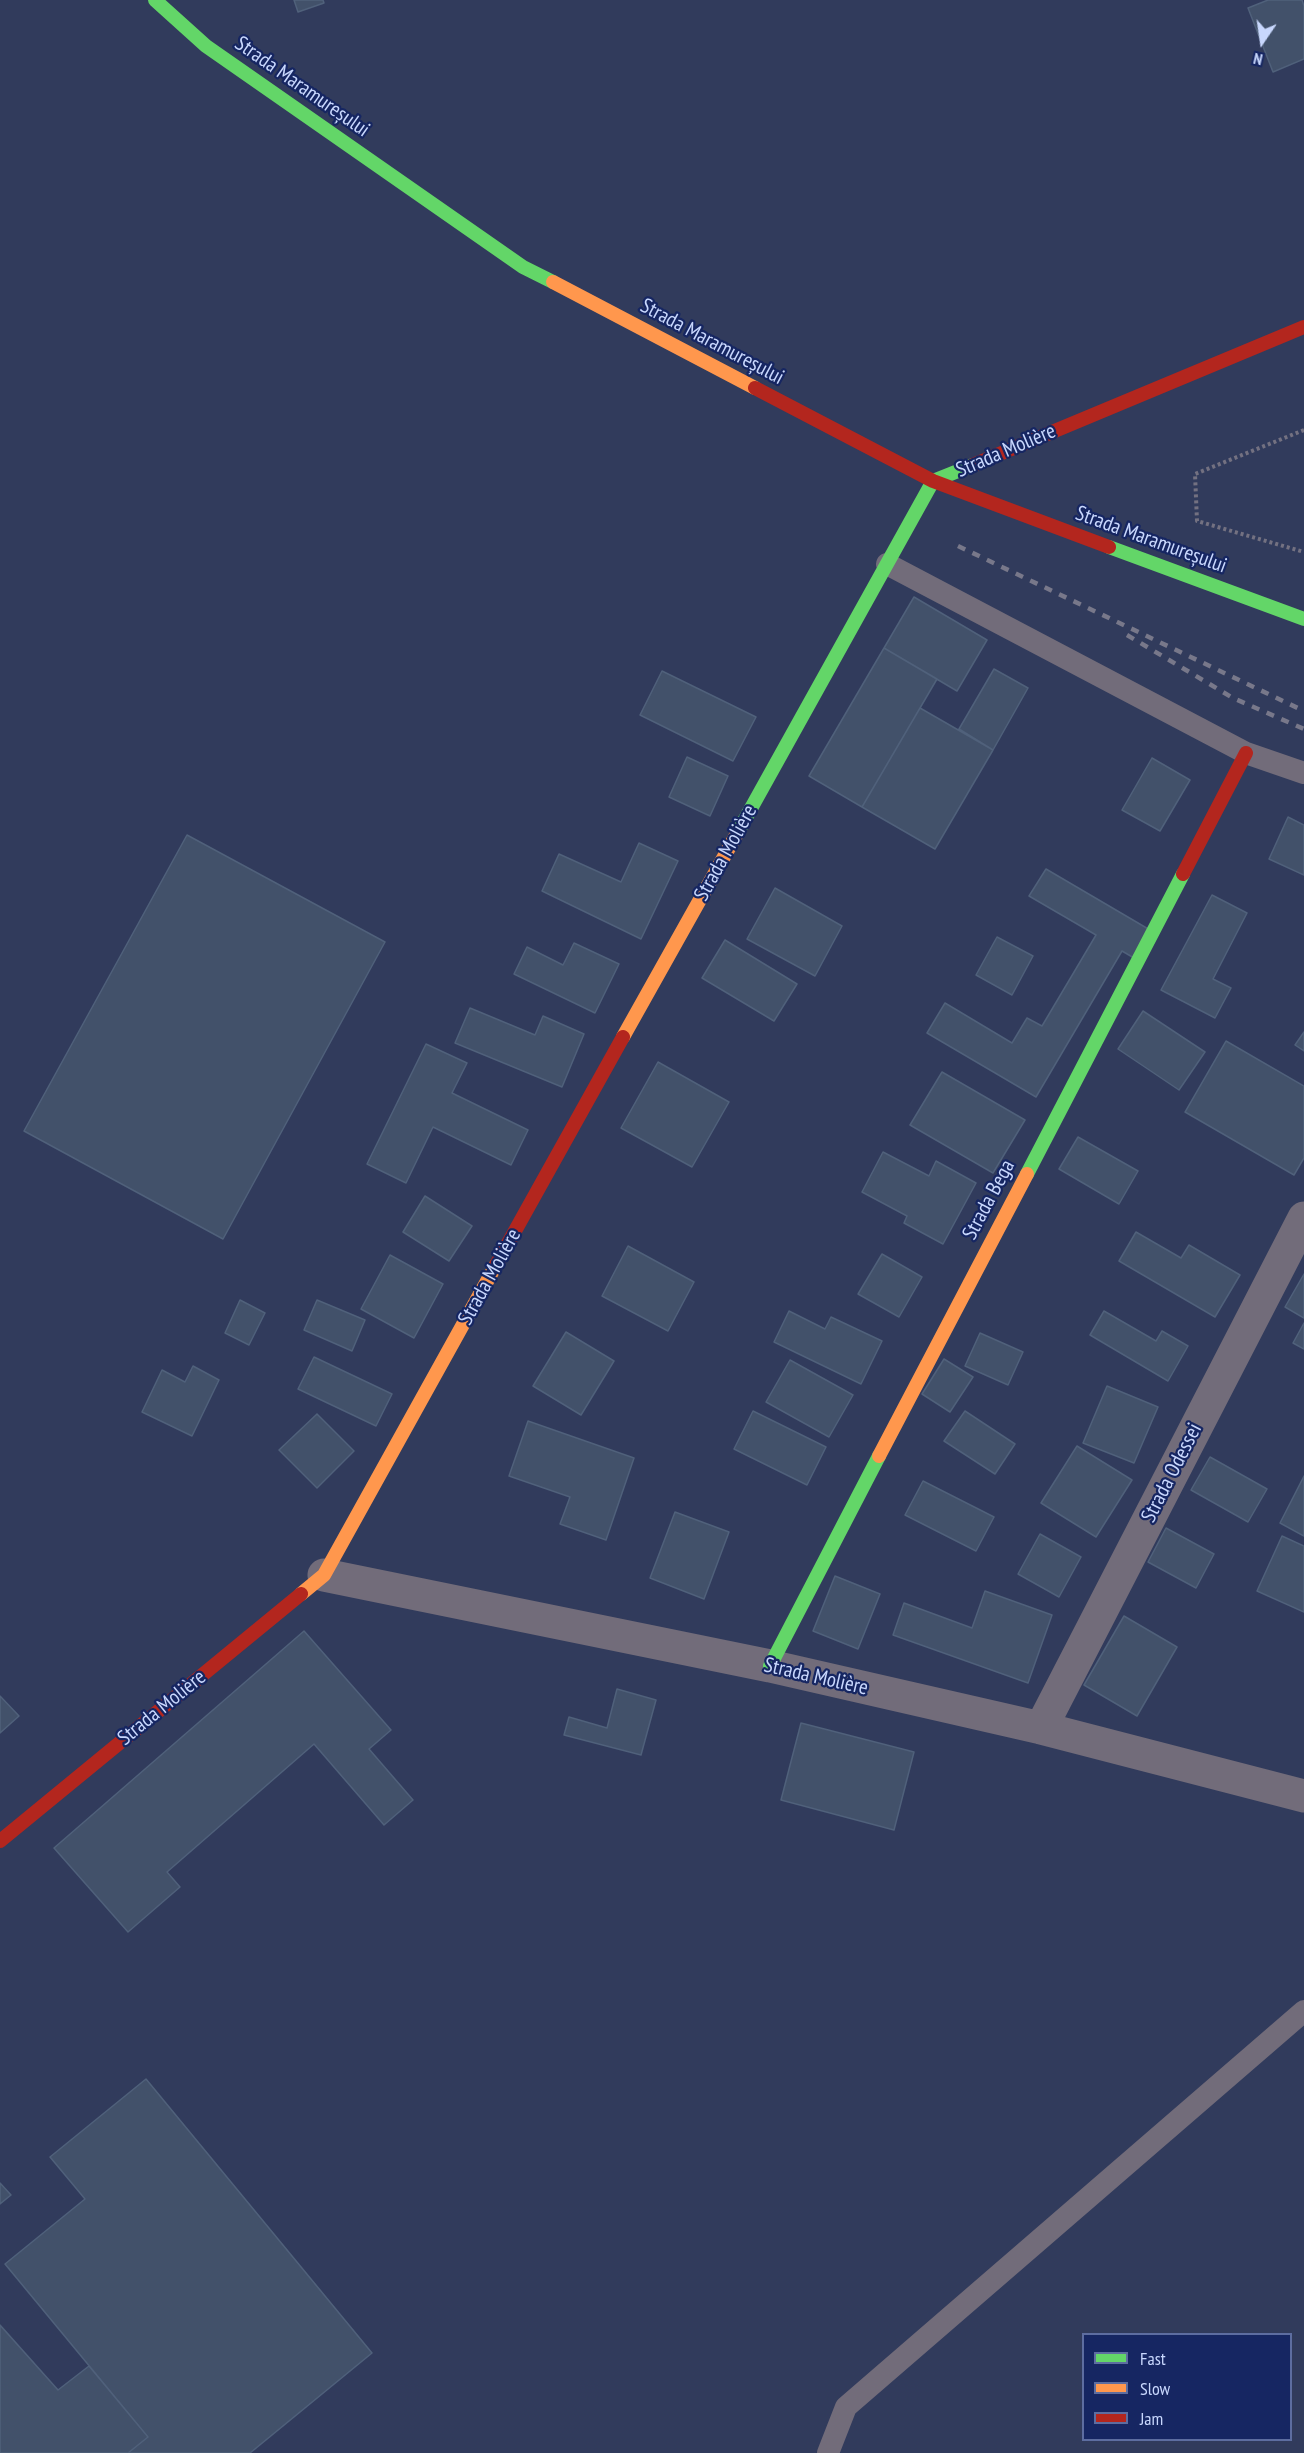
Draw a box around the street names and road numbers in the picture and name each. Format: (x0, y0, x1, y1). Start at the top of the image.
street label: Strada Maramureșului (230, 31, 374, 143)
street label: Strada Maramureșului (636, 294, 788, 390)
street label: Strada Molière (952, 419, 1060, 483)
street label: Strada Maramureșului (1072, 501, 1230, 579)
street label: Strada Molière (689, 801, 763, 905)
street label: Strada Bega (958, 1156, 1020, 1244)
street label: Strada Molière (453, 1225, 527, 1329)
street label: Strada Odessei (1136, 1419, 1208, 1527)
street label: Strada Molière (762, 1653, 870, 1701)
street label: Strada Molière (113, 1665, 211, 1751)

